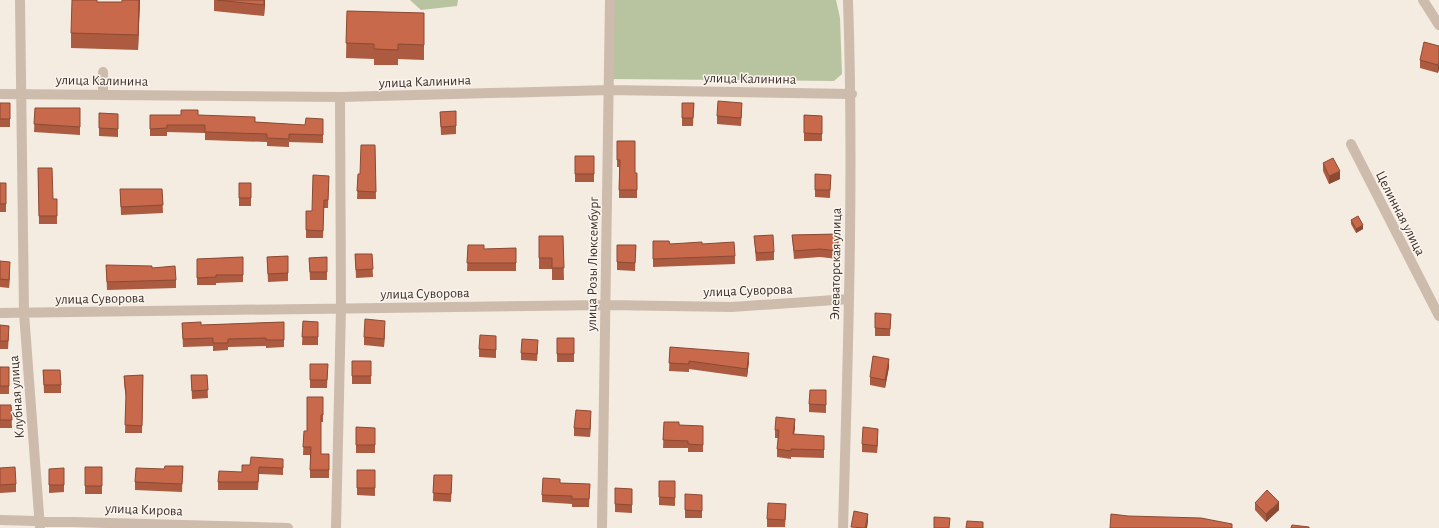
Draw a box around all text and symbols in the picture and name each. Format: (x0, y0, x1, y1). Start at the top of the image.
street label: улица Калинина (703, 71, 797, 87)
street label: улица Калинина (55, 73, 149, 89)
street label: улица Калинина (378, 73, 472, 91)
street label: Целинная улица (1373, 169, 1428, 259)
street label: улица Розы Люксембург (585, 197, 601, 332)
street label: Элеваторская улица (828, 207, 844, 320)
street label: улица Суворова (702, 282, 793, 300)
street label: улица Суворова (379, 286, 470, 302)
street label: улица Суворова (54, 291, 145, 307)
street label: Клубная улица (7, 354, 27, 439)
street label: улица Кирова (104, 502, 184, 518)

